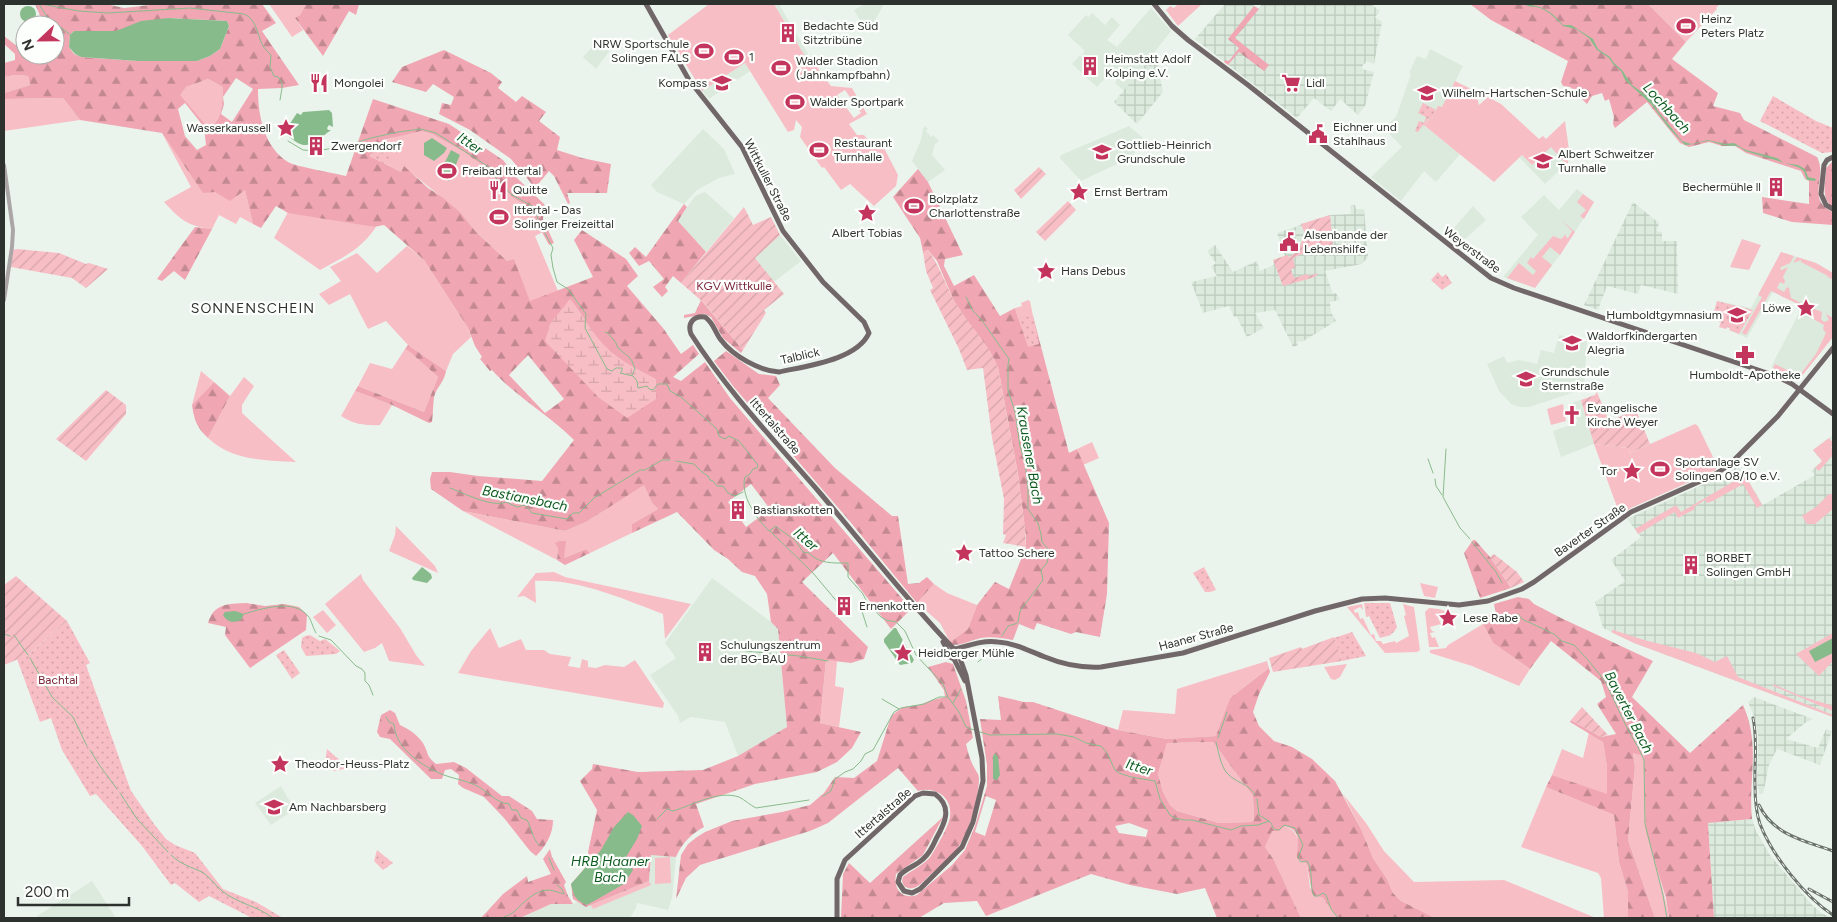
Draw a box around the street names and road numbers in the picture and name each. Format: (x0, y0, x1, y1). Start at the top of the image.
street label: Wittkuller Straße (741, 137, 795, 224)
street label: Weyerstraße (1441, 224, 1504, 276)
street label: Talblick (779, 345, 821, 367)
street label: Ittertalstraße (747, 395, 803, 457)
street label: Baverter Straße (1552, 500, 1629, 560)
street label: Haaner Straße (1157, 620, 1235, 654)
street label: Ittertalstraße (852, 785, 914, 841)

